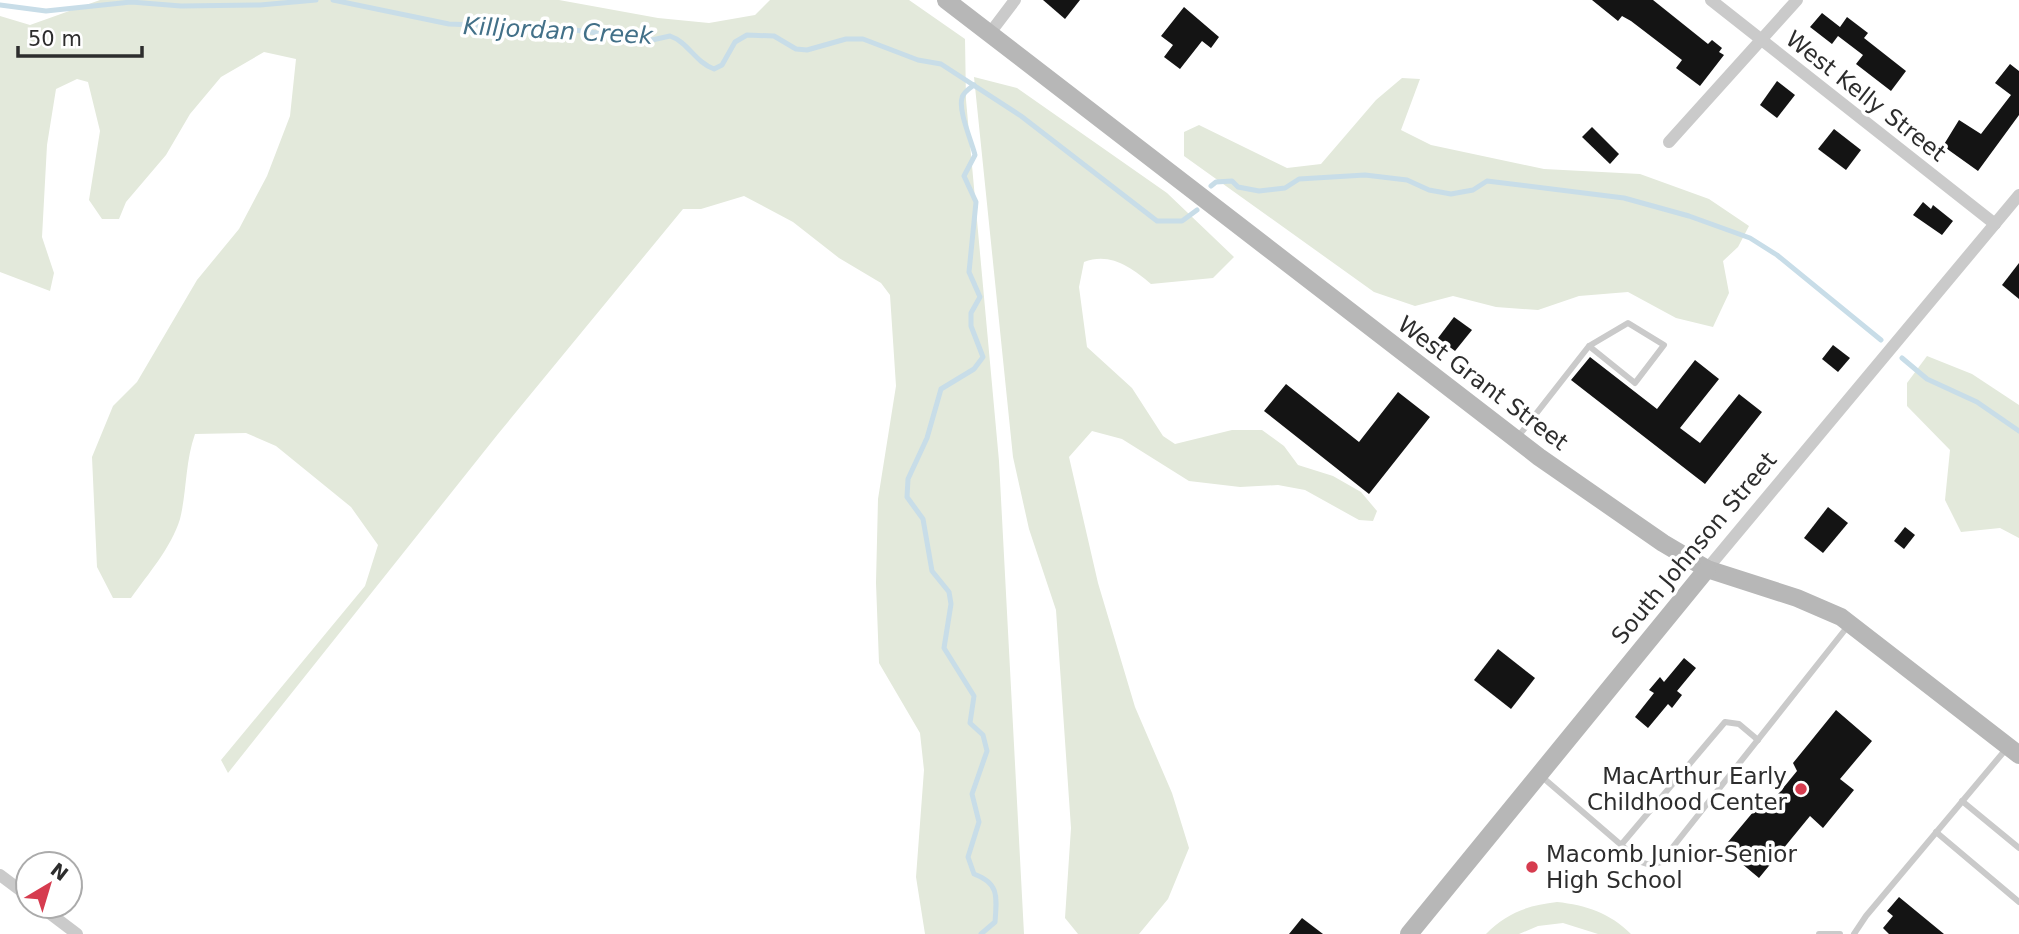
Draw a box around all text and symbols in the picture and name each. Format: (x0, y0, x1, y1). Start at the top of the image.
water label: Killjordan Creek (462, 12, 655, 50)
scale bar (18, 14, 142, 58)
street label: West Kelly Street (1781, 26, 1951, 166)
text: 50 m (28, 27, 82, 51)
street label: West Grant Street (1393, 311, 1573, 455)
street label: South Johnson Street (1606, 447, 1782, 649)
place label: MacArthur Early Childhood Center (1587, 763, 1788, 815)
marker: MacArthur Early Childhood Center (1793, 781, 1809, 797)
place label: Macomb Junior-Senior High School (1546, 841, 1797, 893)
north arrow (14, 850, 84, 920)
text: N (46, 858, 73, 885)
marker: Macomb Junior-Senior High School (1524, 859, 1540, 875)

